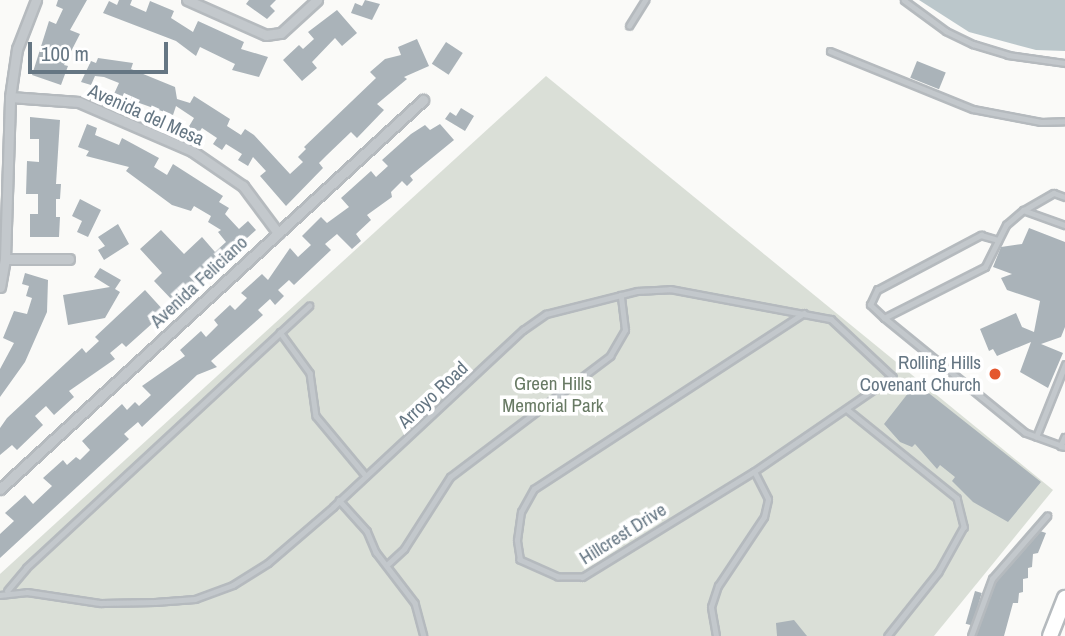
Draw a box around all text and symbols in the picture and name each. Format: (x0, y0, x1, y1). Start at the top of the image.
scale bar (32, 28, 172, 72)
text: 100 m (41, 39, 89, 68)
street label: Avenida del Mesa (85, 79, 207, 151)
street label: Avenida Feliciano (146, 231, 252, 333)
place label: Rolling Hills Covenant Church (860, 352, 981, 396)
street label: Arroyo Road (393, 357, 473, 433)
marker: Rolling Hills Covenant Church (987, 366, 1003, 382)
park label: Green Hills Memorial Park (502, 373, 604, 417)
street label: Hillcrest Drive (575, 498, 671, 570)

